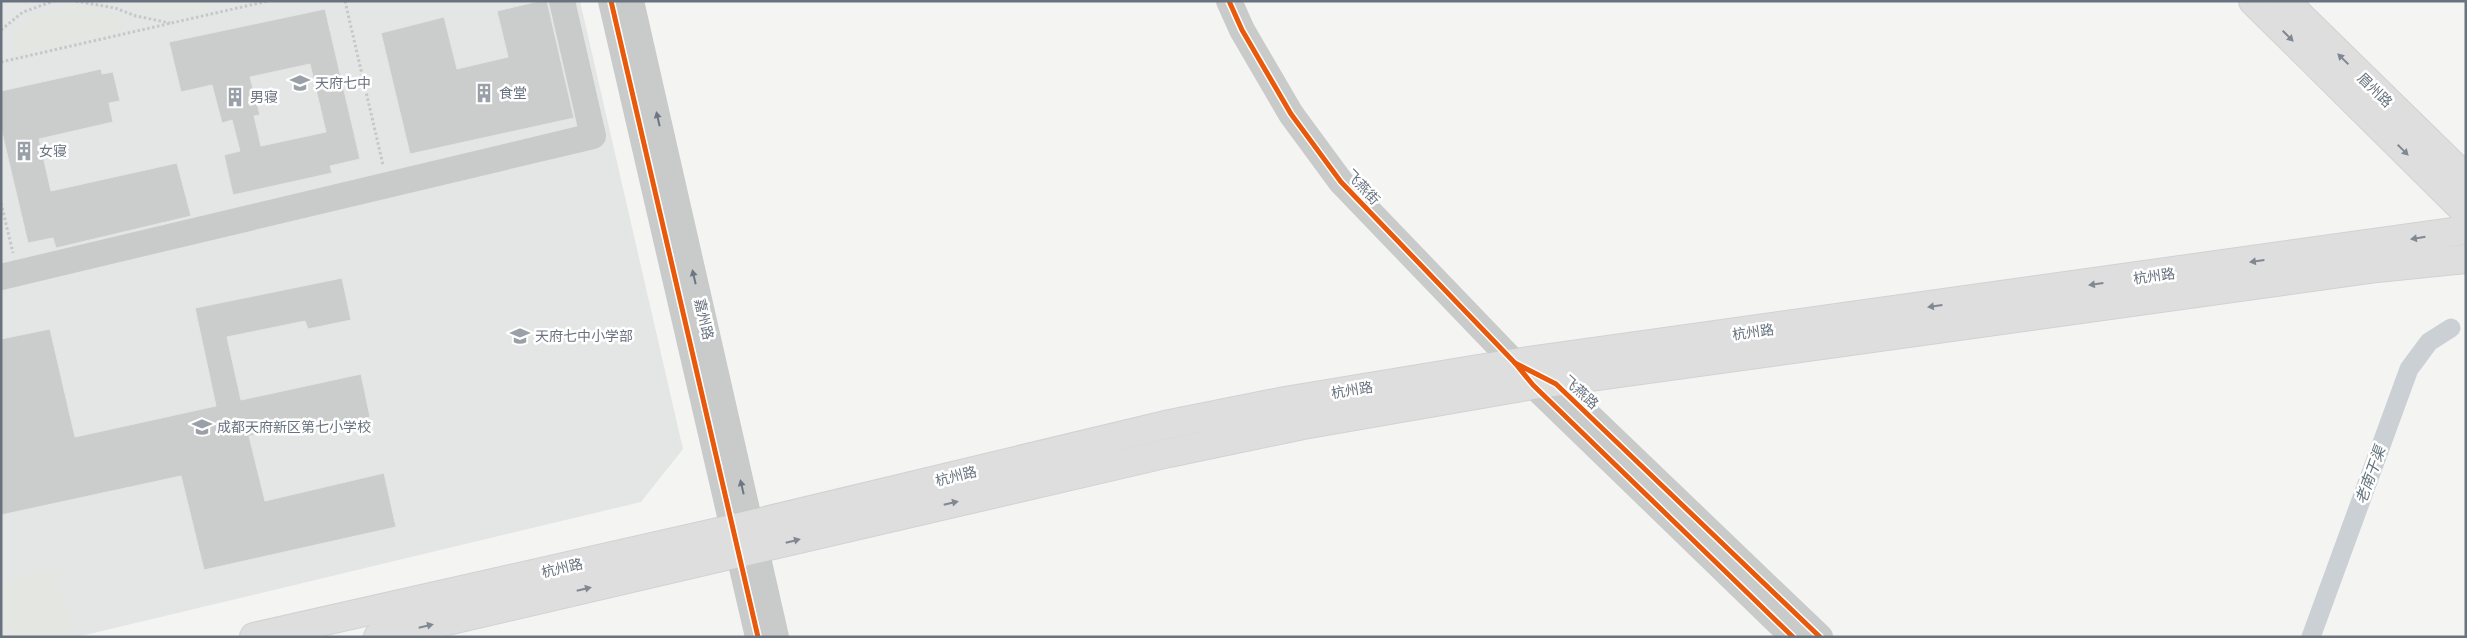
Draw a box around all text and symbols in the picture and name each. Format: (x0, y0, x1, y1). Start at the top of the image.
one-way arrow (2282, 29, 2294, 41)
one-way arrow (2338, 53, 2350, 65)
street label: 眉州路 (2354, 69, 2396, 111)
school or university icon: 天府七中 (289, 72, 311, 94)
place label: 天府七中 (315, 74, 371, 92)
building icon: 食堂 (473, 82, 495, 104)
place label: 食堂 (499, 84, 527, 102)
building icon: 男寝 (224, 86, 246, 108)
place label: 男寝 (250, 88, 278, 106)
one-way arrow (654, 111, 662, 126)
building icon: 女寝 (13, 140, 35, 162)
place label: 女寝 (39, 142, 67, 160)
one-way arrow (2397, 144, 2409, 156)
street label: 飞燕街 (1342, 166, 1384, 208)
one-way arrow (2409, 234, 2425, 242)
one-way arrow (2248, 257, 2264, 265)
street label: 杭州路 (2132, 264, 2176, 288)
one-way arrow (690, 270, 698, 285)
one-way arrow (2088, 280, 2104, 288)
street label: 嘉州路 (691, 297, 717, 341)
one-way arrow (1927, 302, 1943, 310)
street label: 杭州路 (1731, 320, 1775, 344)
school or university icon: 天府七中小学部 (509, 325, 531, 347)
place label: 天府七中小学部 (535, 327, 633, 345)
street label: 飞燕路 (1559, 371, 1603, 413)
street label: 杭州路 (1330, 378, 1374, 402)
school or university icon: 成都天府新区第七小学校 (191, 416, 213, 438)
place label: 成都天府新区第七小学校 (217, 418, 371, 436)
water label: 老南干渠 (2351, 442, 2390, 506)
street label: 杭州路 (933, 462, 979, 490)
one-way arrow (738, 479, 746, 494)
one-way arrow (944, 499, 959, 507)
one-way arrow (786, 537, 801, 545)
street label: 杭州路 (540, 555, 584, 581)
one-way arrow (576, 585, 591, 593)
one-way arrow (418, 622, 433, 630)

